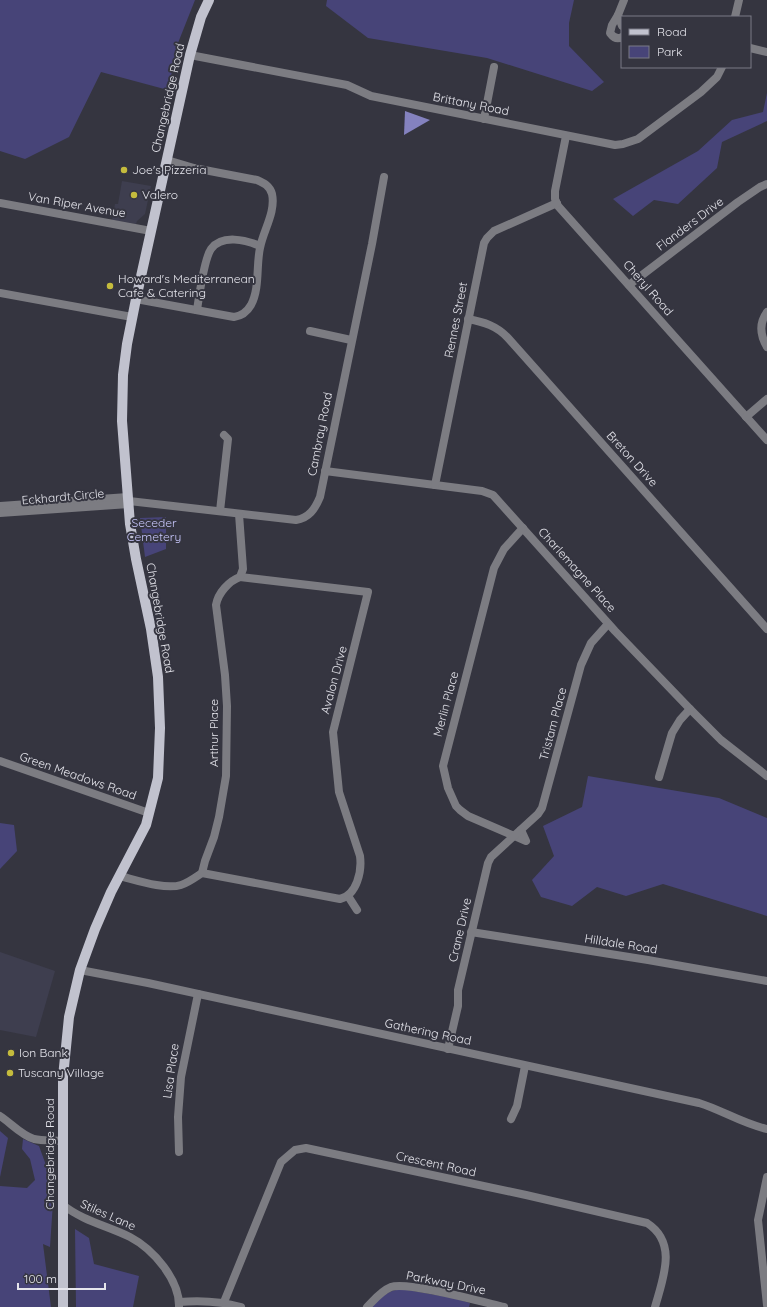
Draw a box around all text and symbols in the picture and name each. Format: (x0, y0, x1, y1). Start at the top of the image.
legend (621, 16, 751, 68)
text: Road (657, 24, 687, 39)
street label: Changebridge Road (148, 42, 187, 154)
text: Park (657, 44, 682, 59)
street label: Brittany Road (432, 89, 510, 118)
place label: Joe's Pizzeria (132, 162, 206, 177)
marker: Joe's Pizzeria (119, 165, 129, 175)
place label: Valero (142, 187, 178, 202)
street label: Van Riper Avenue (27, 189, 127, 221)
marker: Valero (129, 190, 139, 200)
street label: Flanders Drive (653, 193, 726, 254)
street label: Cheryl Road (620, 257, 677, 319)
place label: Howard's Mediterranean Cafe & Catering (118, 271, 255, 300)
marker: Howard's Mediterranean Cafe & Catering (105, 281, 115, 291)
street label: Rennes Street (441, 281, 470, 359)
street label: Cambray Road (304, 391, 335, 477)
street label: Breton Drive (604, 428, 661, 490)
street label: Eckhardt Circle (21, 485, 105, 508)
park label: Seceder Cemetery (127, 515, 181, 544)
street label: Charlemagne Place (535, 524, 620, 615)
street label: Changebridge Road (143, 562, 178, 674)
street label: Avalon Drive (317, 644, 350, 716)
street label: Merlin Place (430, 669, 461, 738)
street label: Tristam Place (536, 685, 570, 762)
street label: Arthur Place (206, 699, 221, 767)
street label: Green Meadows Road (18, 748, 139, 803)
street label: Crane Drive (445, 896, 474, 963)
street label: Hilldale Road (584, 930, 659, 957)
street label: Gathering Road (383, 1015, 473, 1048)
street label: Lisa Place (159, 1042, 182, 1099)
place label: Ion Bank (19, 1045, 68, 1060)
marker: Ion Bank (6, 1048, 16, 1058)
place label: Tuscany Village (18, 1065, 104, 1080)
marker: Tuscany Village (5, 1068, 15, 1078)
street label: Changebridge Road (42, 1098, 57, 1210)
street label: Crescent Road (395, 1148, 478, 1179)
street label: Stiles Lane (78, 1196, 138, 1233)
scale bar (18, 1265, 105, 1291)
street label: Parkway Drive (405, 1267, 487, 1298)
text: 100 m (24, 1271, 57, 1286)

